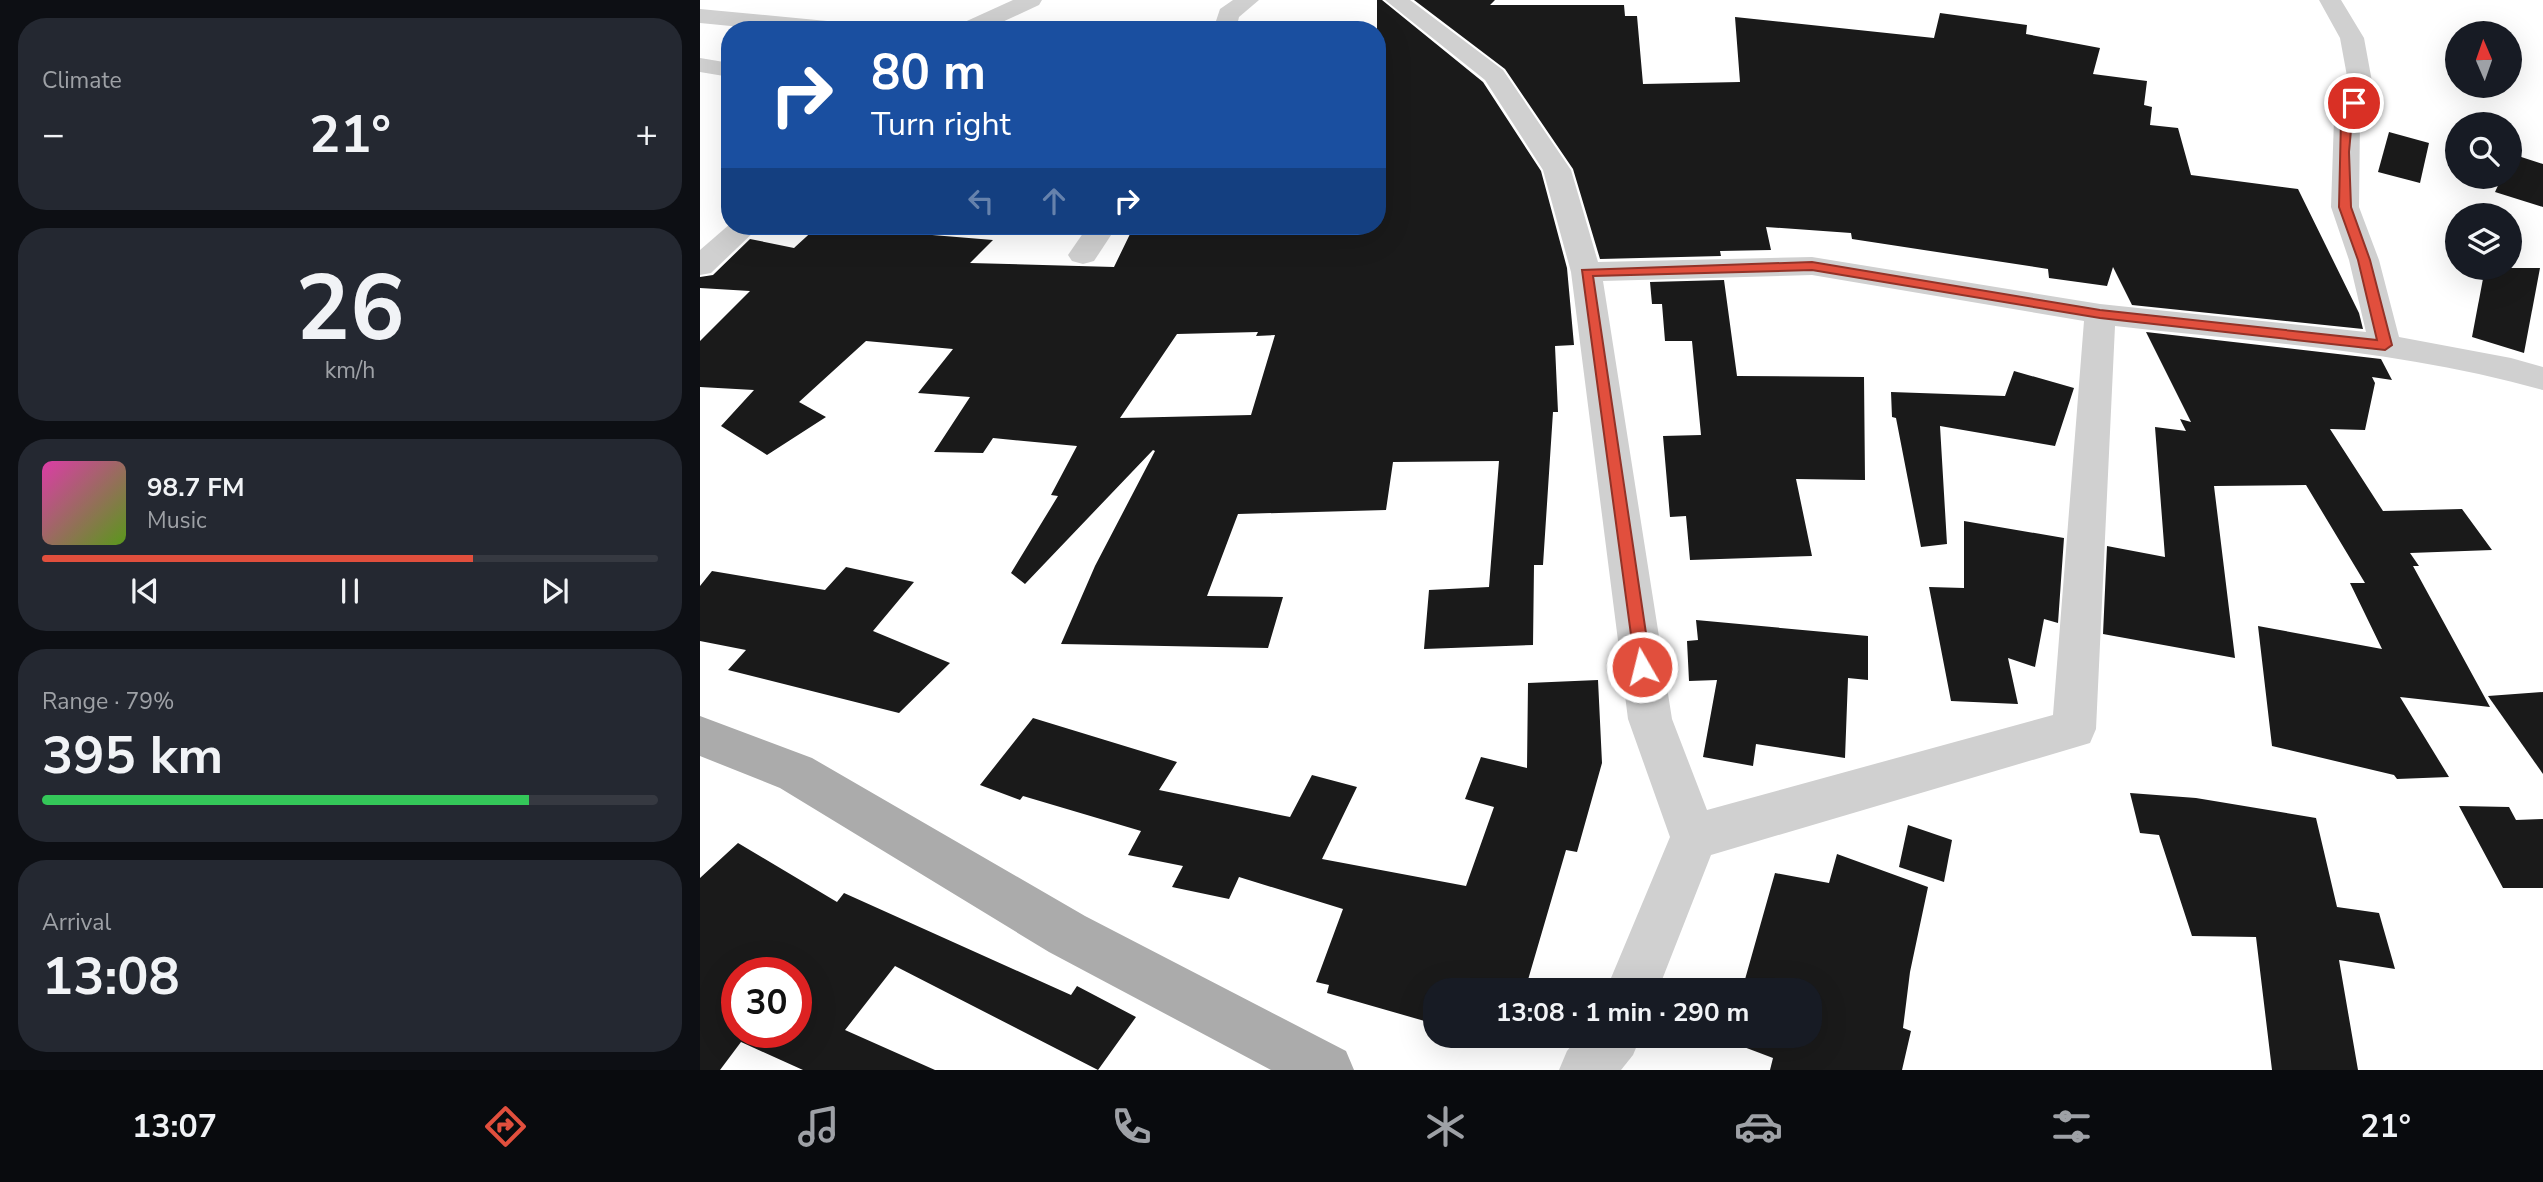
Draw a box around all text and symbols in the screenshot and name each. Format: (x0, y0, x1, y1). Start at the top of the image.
north arrow (2445, 21, 2522, 98)
map controls (2445, 21, 2522, 280)
text: 80 m (871, 39, 986, 106)
icon: right (756, 49, 847, 140)
text: Climate (42, 65, 122, 96)
pin (2324, 73, 2384, 133)
icon: arrive (2335, 84, 2373, 122)
text: 21° (309, 99, 391, 170)
text: Turn right (871, 103, 1011, 146)
text: − (42, 109, 65, 160)
text: + (635, 109, 658, 160)
button: search (2445, 112, 2522, 189)
icon: left (962, 182, 1000, 220)
icon: ahead (1035, 182, 1073, 220)
icon: right (1108, 182, 1146, 220)
button: layers (2445, 203, 2522, 280)
text: 26 (295, 247, 405, 371)
text: km/h (325, 355, 375, 386)
text: 98.7 FM (147, 470, 244, 505)
text: Music (147, 505, 207, 536)
icon: previous (126, 572, 164, 610)
icon: pause (331, 572, 369, 610)
icon: next (536, 572, 574, 610)
position arrow (1605, 630, 1679, 704)
text: Range · 79% (42, 686, 174, 717)
text: 395 km (42, 720, 223, 791)
text: Arrival (42, 907, 111, 938)
text: 13:08 (42, 941, 180, 1012)
speed limit sign: 30 (721, 957, 812, 1048)
text: 13:08 · 1 min · 290 m (1496, 995, 1749, 1030)
icon: directions (481, 1102, 530, 1151)
icon: music (794, 1102, 843, 1151)
icon: phone (1107, 1102, 1156, 1151)
icon: climate (1421, 1102, 1470, 1151)
icon: car (1734, 1102, 1783, 1151)
icon: filters (2047, 1102, 2096, 1151)
text: 13:07 (132, 1105, 217, 1148)
text: 21° (2360, 1105, 2411, 1148)

